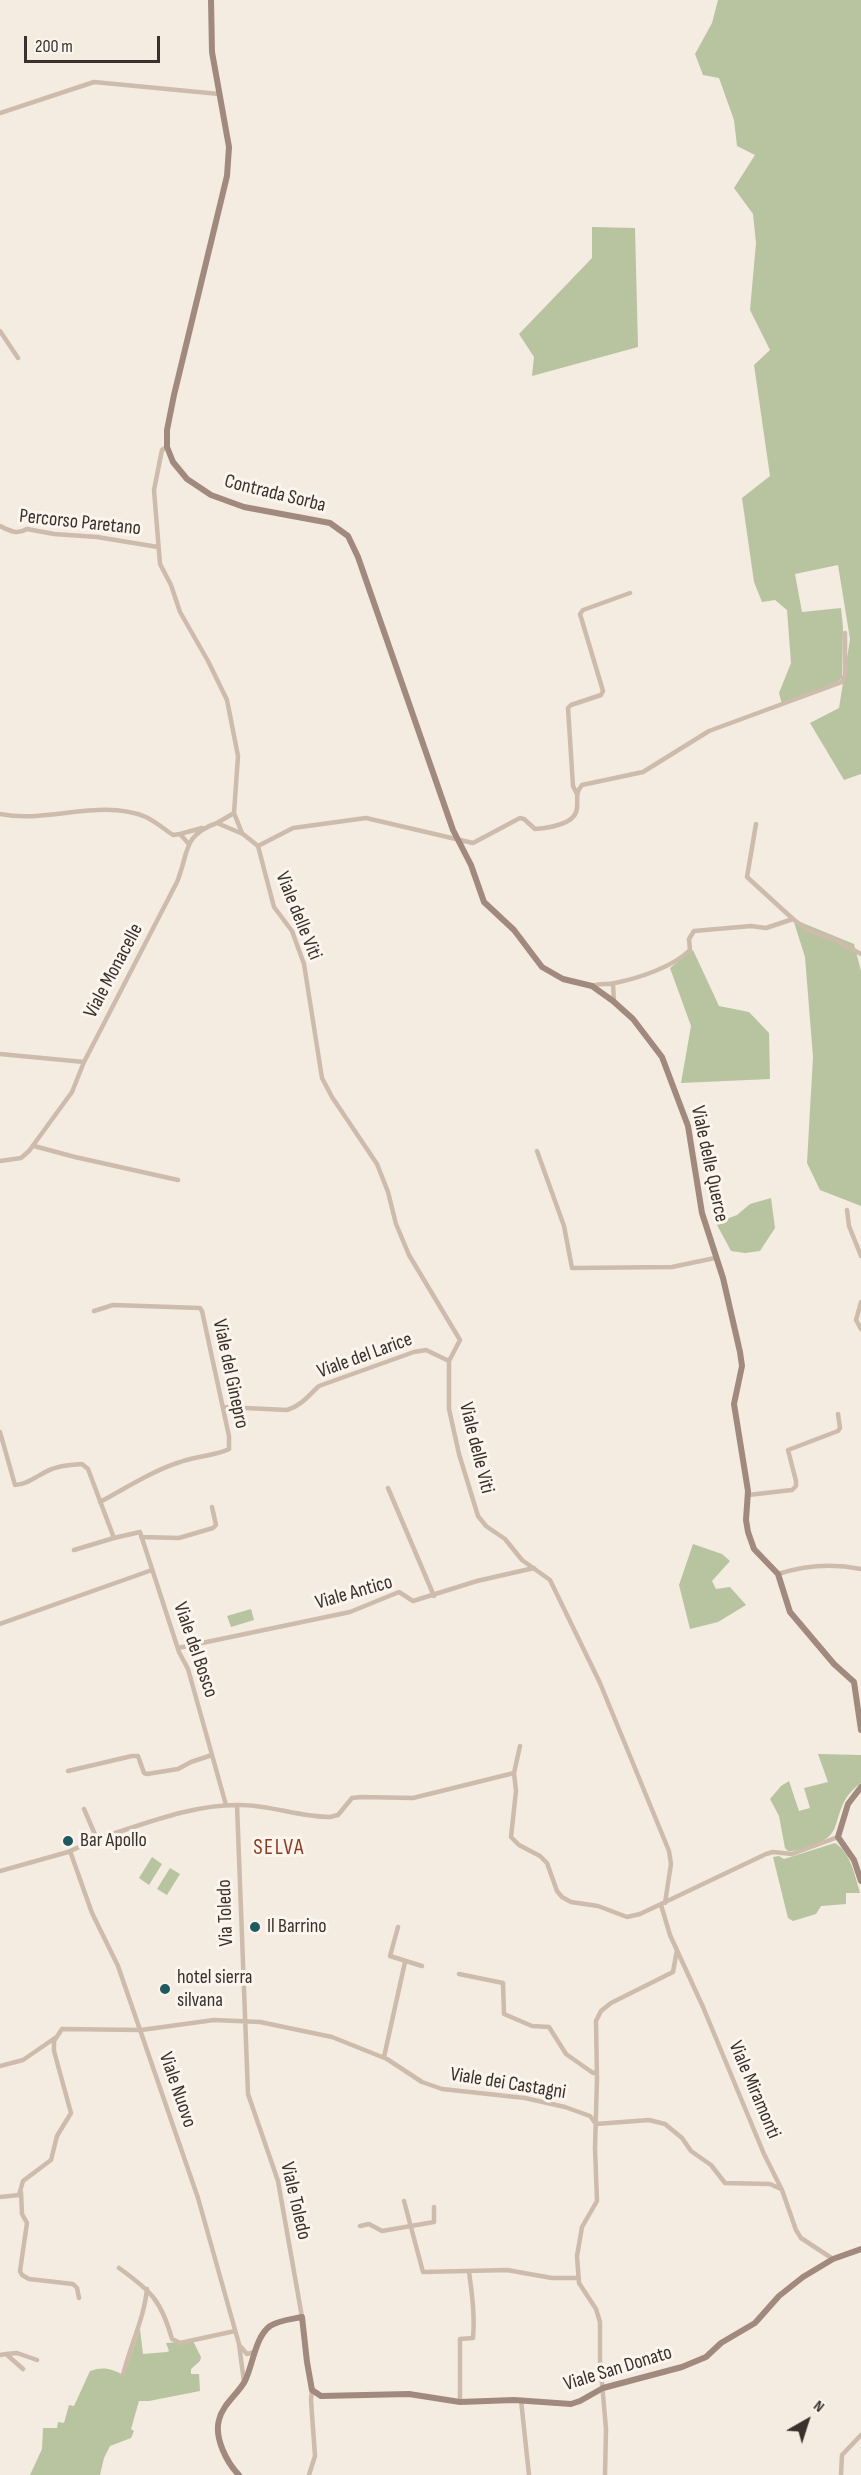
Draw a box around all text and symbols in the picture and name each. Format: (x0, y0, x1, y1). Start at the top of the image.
scale bar (27, 24, 164, 62)
text: 200 m (35, 36, 73, 57)
street label: Contrada Sorba (222, 470, 328, 518)
street label: Percorso Paretano (18, 505, 142, 541)
street label: Viale delle Viti (269, 868, 327, 964)
street label: Viale Monacelle (79, 920, 149, 1022)
street label: Viale delle Querce (685, 1104, 733, 1224)
street label: Viale del Ginepro (207, 1317, 253, 1431)
street label: Viale del Larice (314, 1328, 416, 1384)
street label: Viale delle Viti (453, 1400, 499, 1496)
street label: Viale Antico (313, 1571, 395, 1615)
street label: Viale del Bosco (167, 1599, 223, 1701)
place label: Bar Apollo (80, 1829, 147, 1853)
marker: Bar Apollo (61, 1834, 75, 1848)
district label: SELVA (253, 1835, 305, 1861)
street label: Via Toledo (213, 1879, 239, 1947)
place label: Il Barrino (267, 1915, 327, 1939)
marker: Il Barrino (248, 1920, 262, 1934)
place label: hotel sierra silvana (177, 1966, 253, 2013)
marker: hotel sierra silvana (158, 1982, 172, 1996)
street label: Viale Miramonti (723, 2038, 785, 2142)
street label: Viale Nuovo (153, 2049, 201, 2131)
street label: Viale dei Castagni (448, 2063, 568, 2105)
street label: Viale Toledo (274, 2160, 316, 2242)
street label: Viale San Donato (561, 2341, 675, 2397)
north arrow (777, 2391, 837, 2451)
text: N (809, 2397, 828, 2417)

